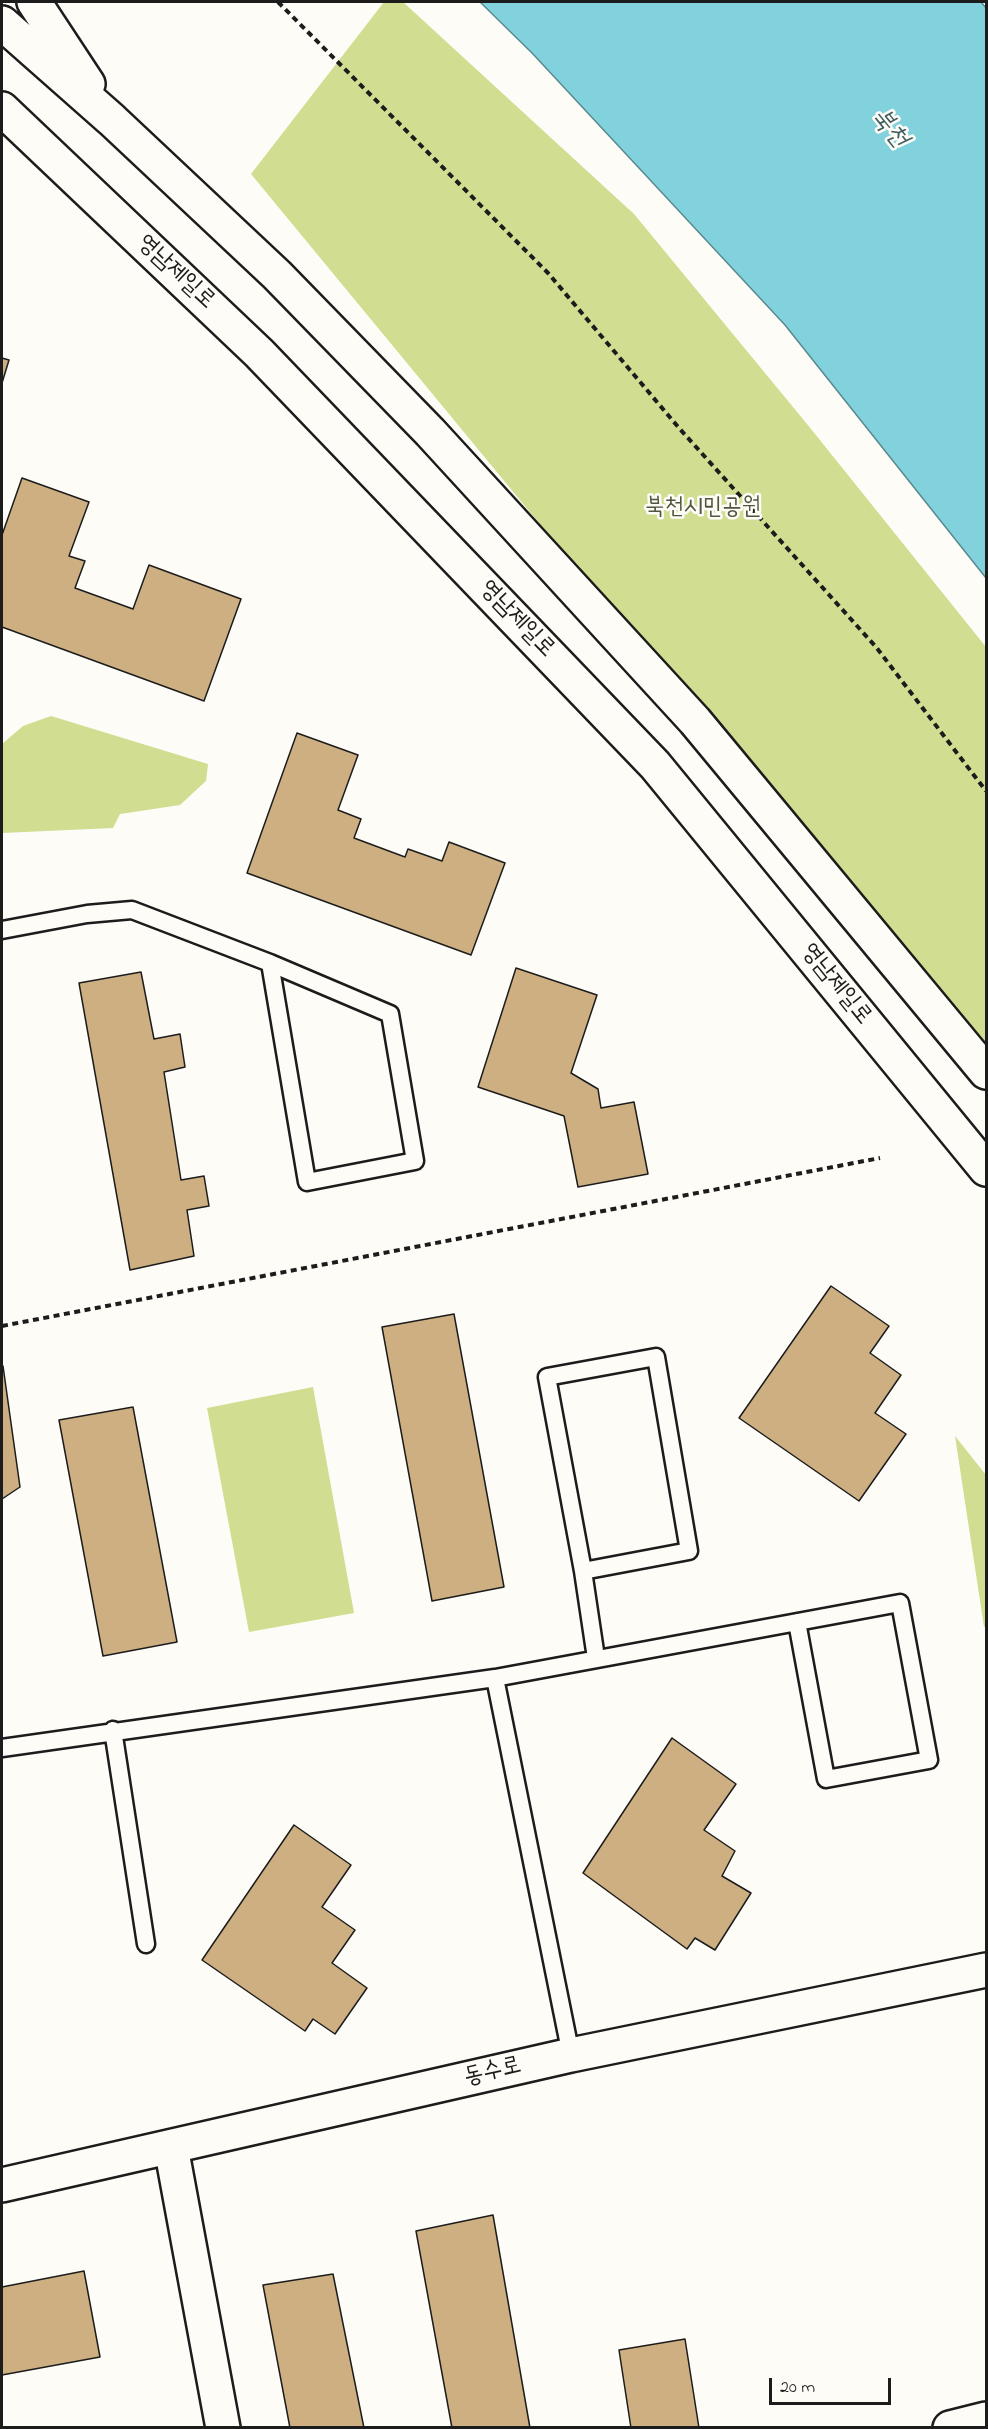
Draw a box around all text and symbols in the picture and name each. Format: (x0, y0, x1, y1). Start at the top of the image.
water label: 북천 (863, 103, 913, 155)
street label: 영남제일로 (130, 230, 220, 316)
park label: 북천시민공원 (645, 495, 761, 523)
street label: 영남제일로 (472, 575, 560, 665)
street label: 영남제일로 (793, 938, 877, 1032)
street label: 동수로 (462, 2052, 524, 2094)
scale bar (772, 2366, 894, 2404)
text: 20 m (780, 2375, 815, 2401)

